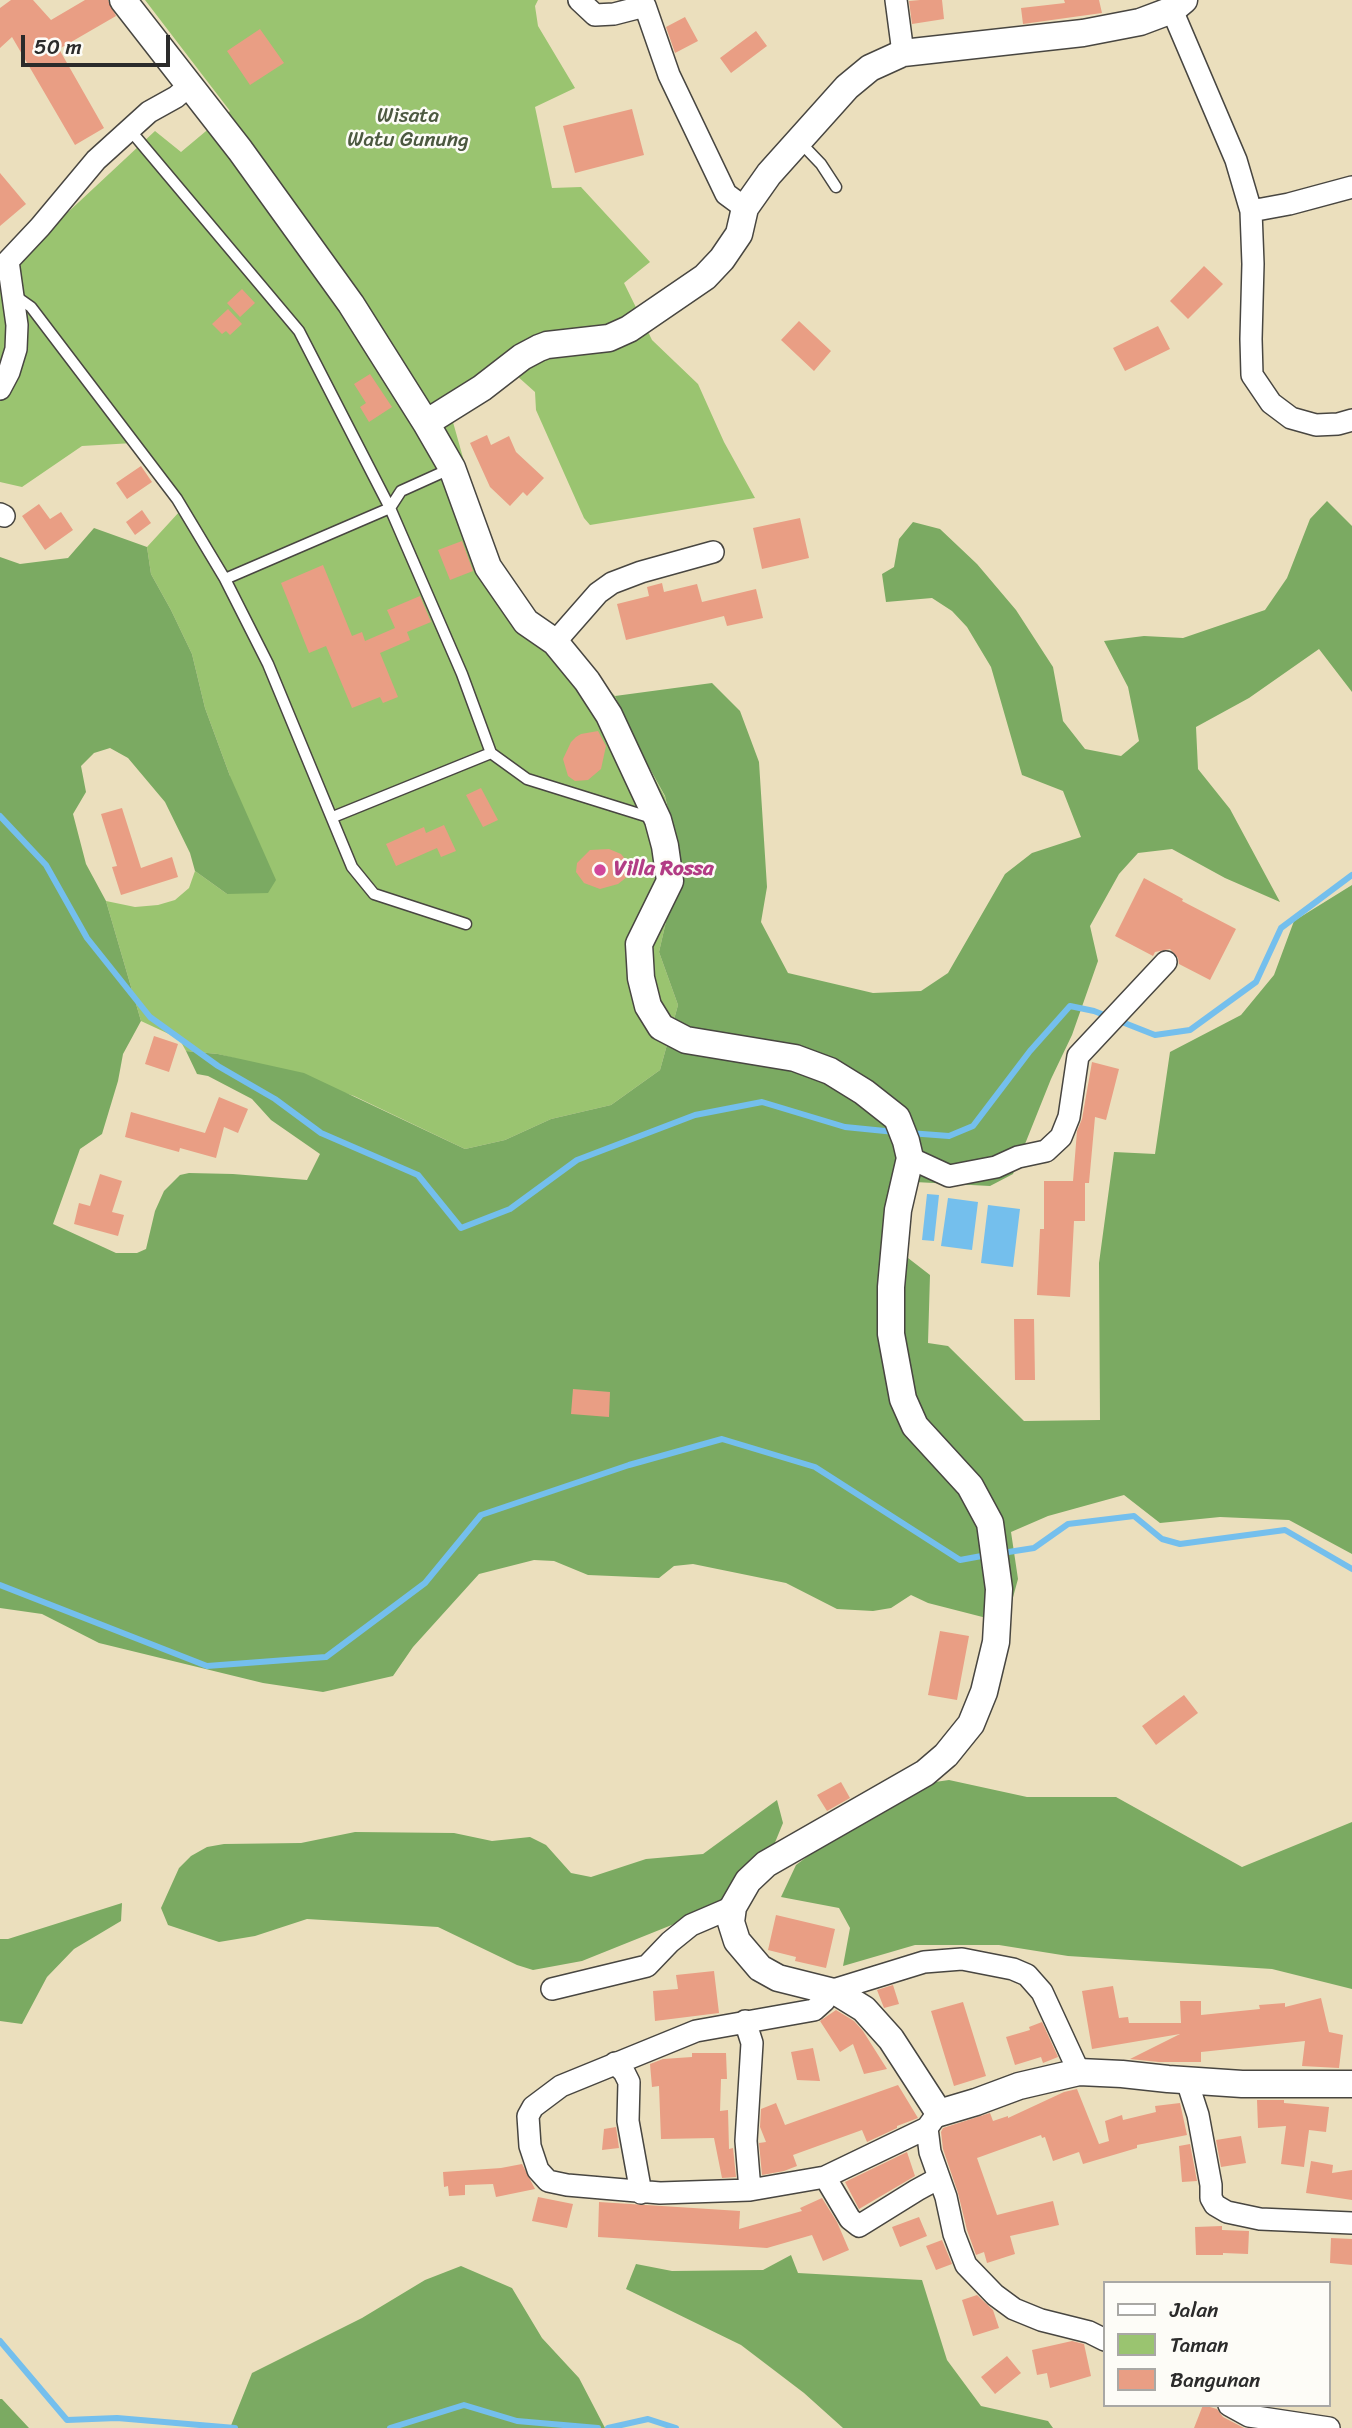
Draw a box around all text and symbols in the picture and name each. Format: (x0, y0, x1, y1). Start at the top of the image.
scale bar (24, 21, 173, 65)
text: 50 m (34, 28, 82, 66)
park label: Wisata Watu Gunung (347, 104, 469, 154)
place label: Villa Rossa (614, 857, 714, 883)
marker: Villa Rossa (592, 862, 608, 878)
legend (1104, 2281, 1331, 2407)
text: Jalan (1170, 2291, 1218, 2329)
text: Taman (1170, 2326, 1228, 2364)
text: Bangunan (1170, 2361, 1260, 2399)

